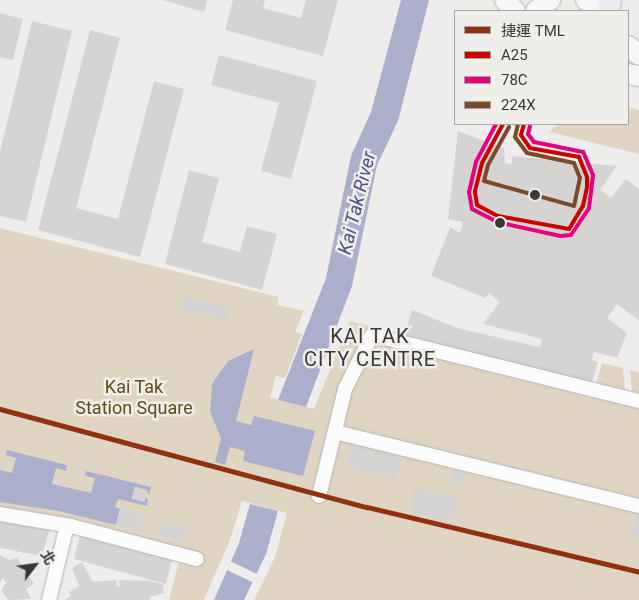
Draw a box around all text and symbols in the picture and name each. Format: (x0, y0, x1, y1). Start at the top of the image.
legend (454, 10, 629, 125)
text: 捷運 TML (501, 22, 565, 40)
text: A25 (501, 46, 528, 64)
text: 78C (501, 71, 528, 89)
text: 224X (501, 96, 536, 114)
water label: Kai Tak River (333, 149, 381, 257)
unlabelled marker (530, 190, 540, 200)
unlabelled marker (495, 218, 505, 228)
district label: KAI TAK CITY CENTRE (303, 325, 437, 372)
park label: Kai Tak Station Square (75, 377, 193, 419)
north arrow (10, 540, 60, 590)
text: 北 (38, 547, 58, 568)

